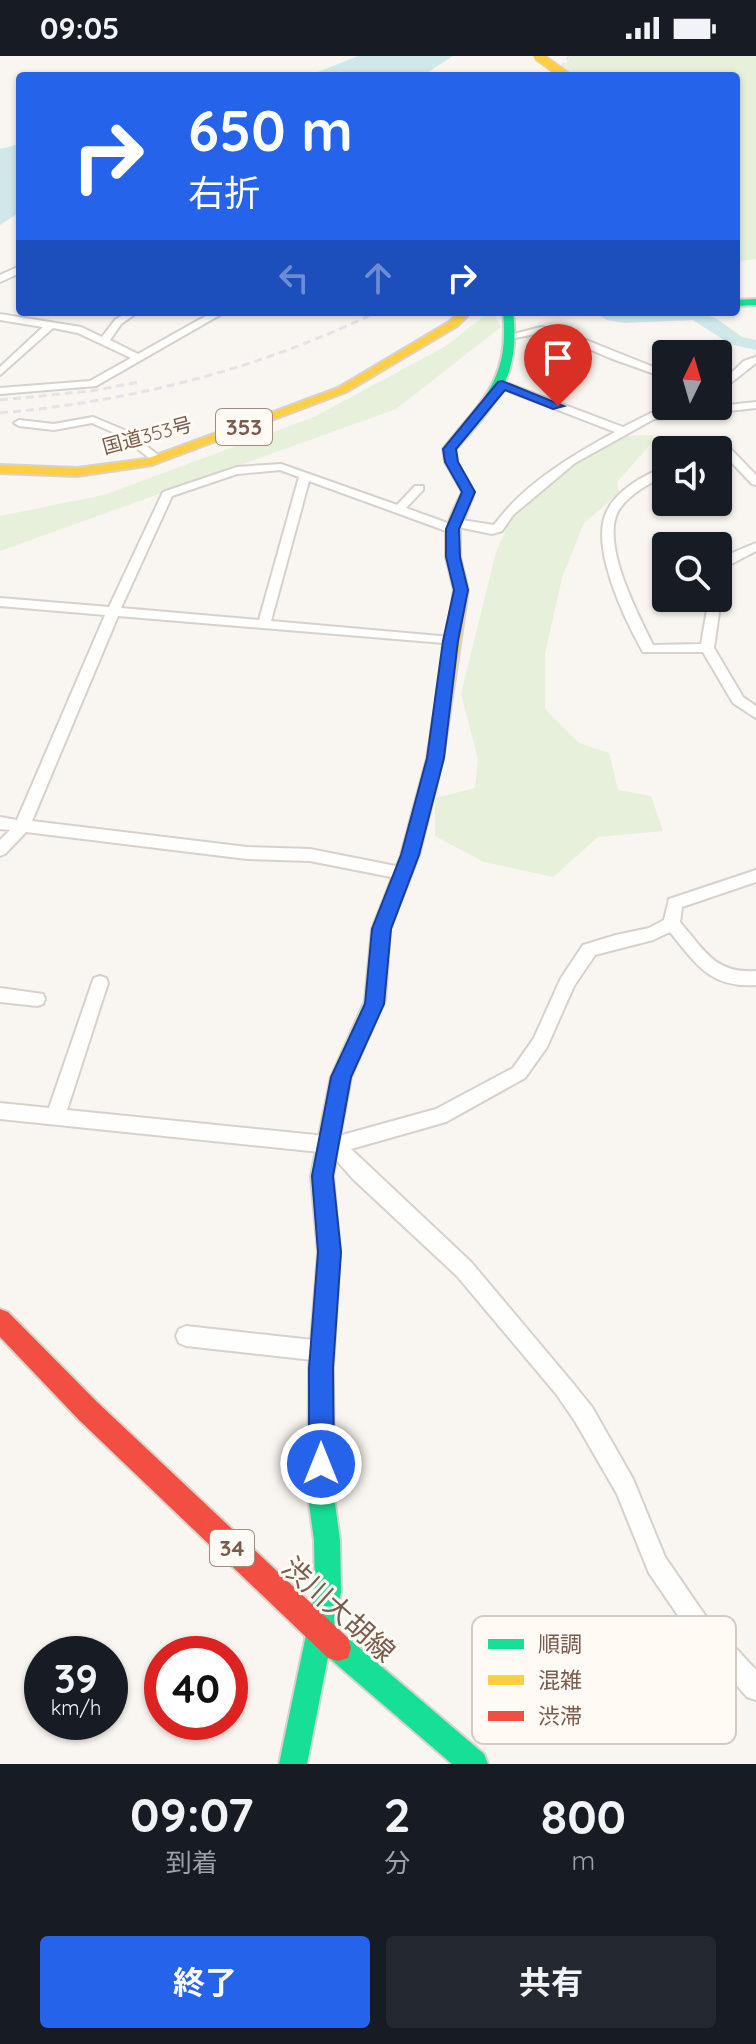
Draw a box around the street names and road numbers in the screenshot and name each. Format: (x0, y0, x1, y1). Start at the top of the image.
road number: 353 (216, 409, 272, 445)
street label: 国道353号 (99, 411, 195, 459)
road number: 34 (210, 1530, 254, 1566)
street label: 渋川大胡線 (275, 1549, 403, 1669)

